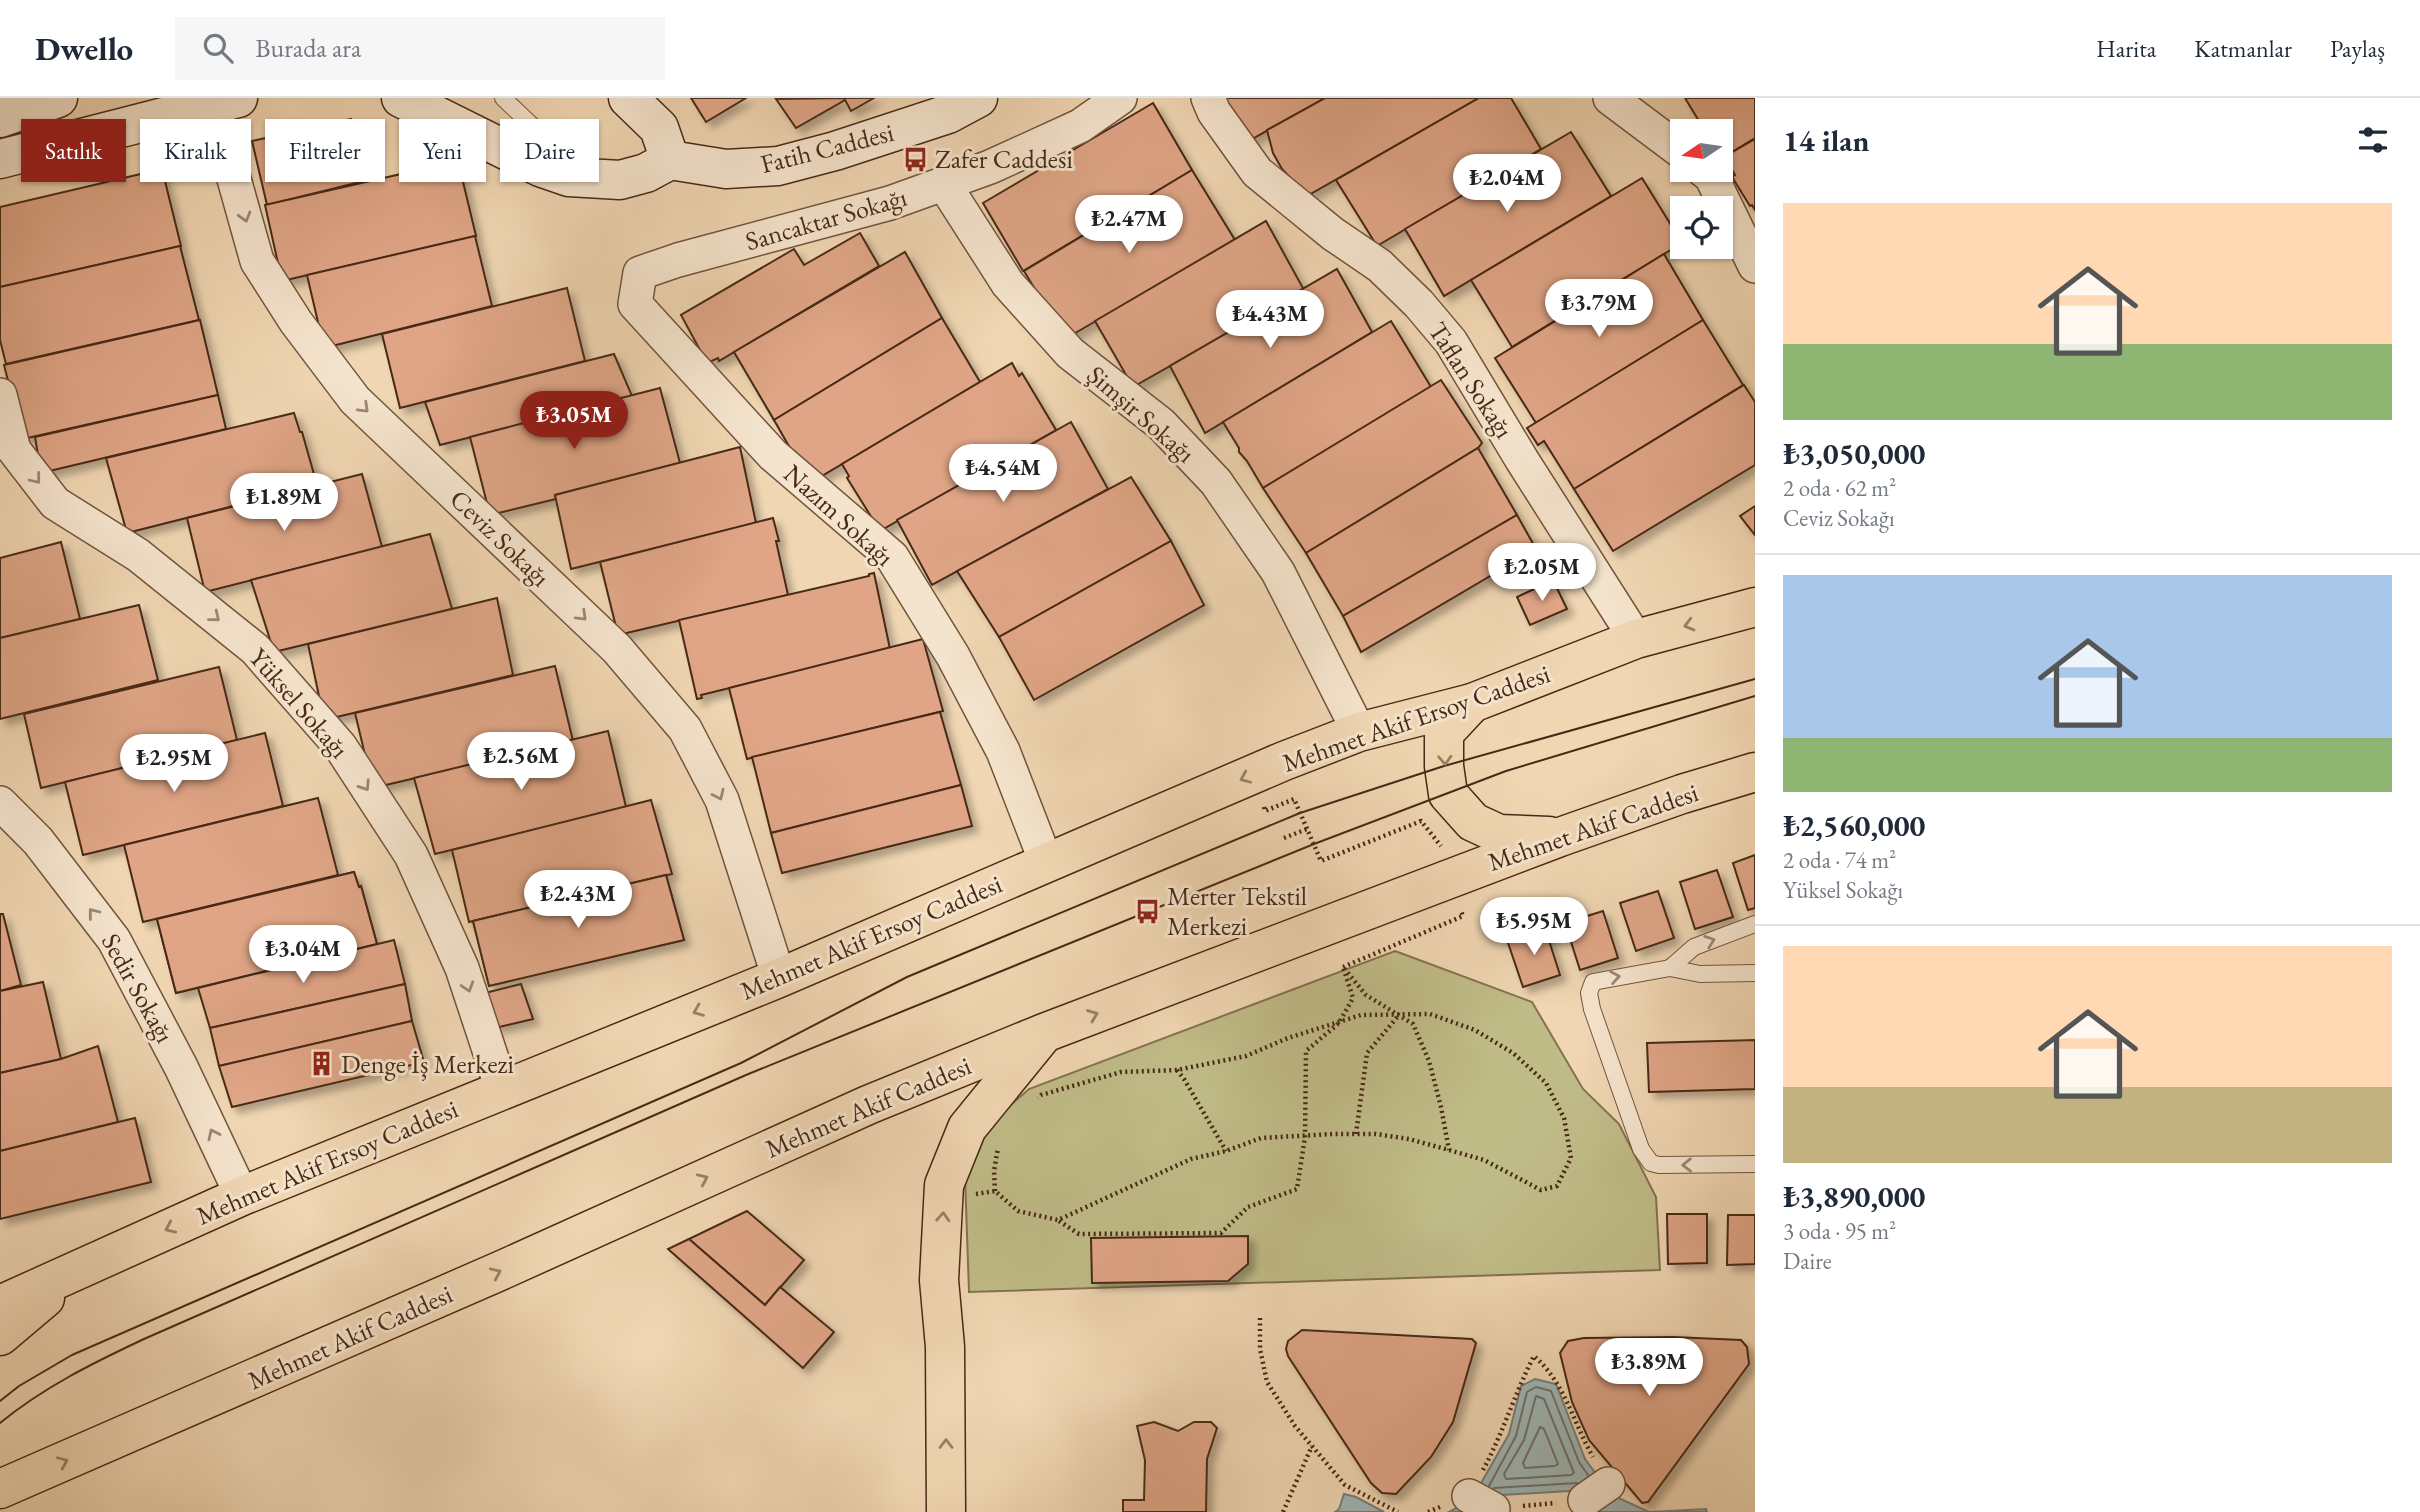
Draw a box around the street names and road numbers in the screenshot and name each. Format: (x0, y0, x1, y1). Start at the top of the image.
street label: Fatih Caddesi (757, 115, 897, 181)
street label: Sancaktar Sokağı (741, 180, 911, 258)
street label: Taflan Sokağı (1421, 315, 1521, 445)
street label: Şimşir Sokağı (1080, 358, 1202, 470)
street label: Nazım Sokağı (777, 457, 901, 573)
street label: Ceviz Sokağı (443, 482, 557, 594)
street label: Yüksel Sokağı (242, 641, 356, 765)
street label: Mehmet Akif Ersoy Caddesi (1278, 656, 1554, 780)
street label: Mehmet Akif Caddesi (1483, 775, 1703, 879)
street label: Mehmet Akif Ersoy Caddesi (735, 866, 1007, 1008)
street label: Sedir Sokağı (94, 927, 182, 1049)
street label: Mehmet Akif Caddesi (760, 1048, 976, 1166)
street label: Mehmet Akif Ersoy Caddesi (191, 1091, 463, 1233)
street label: Mehmet Akif Caddesi (242, 1277, 458, 1397)

